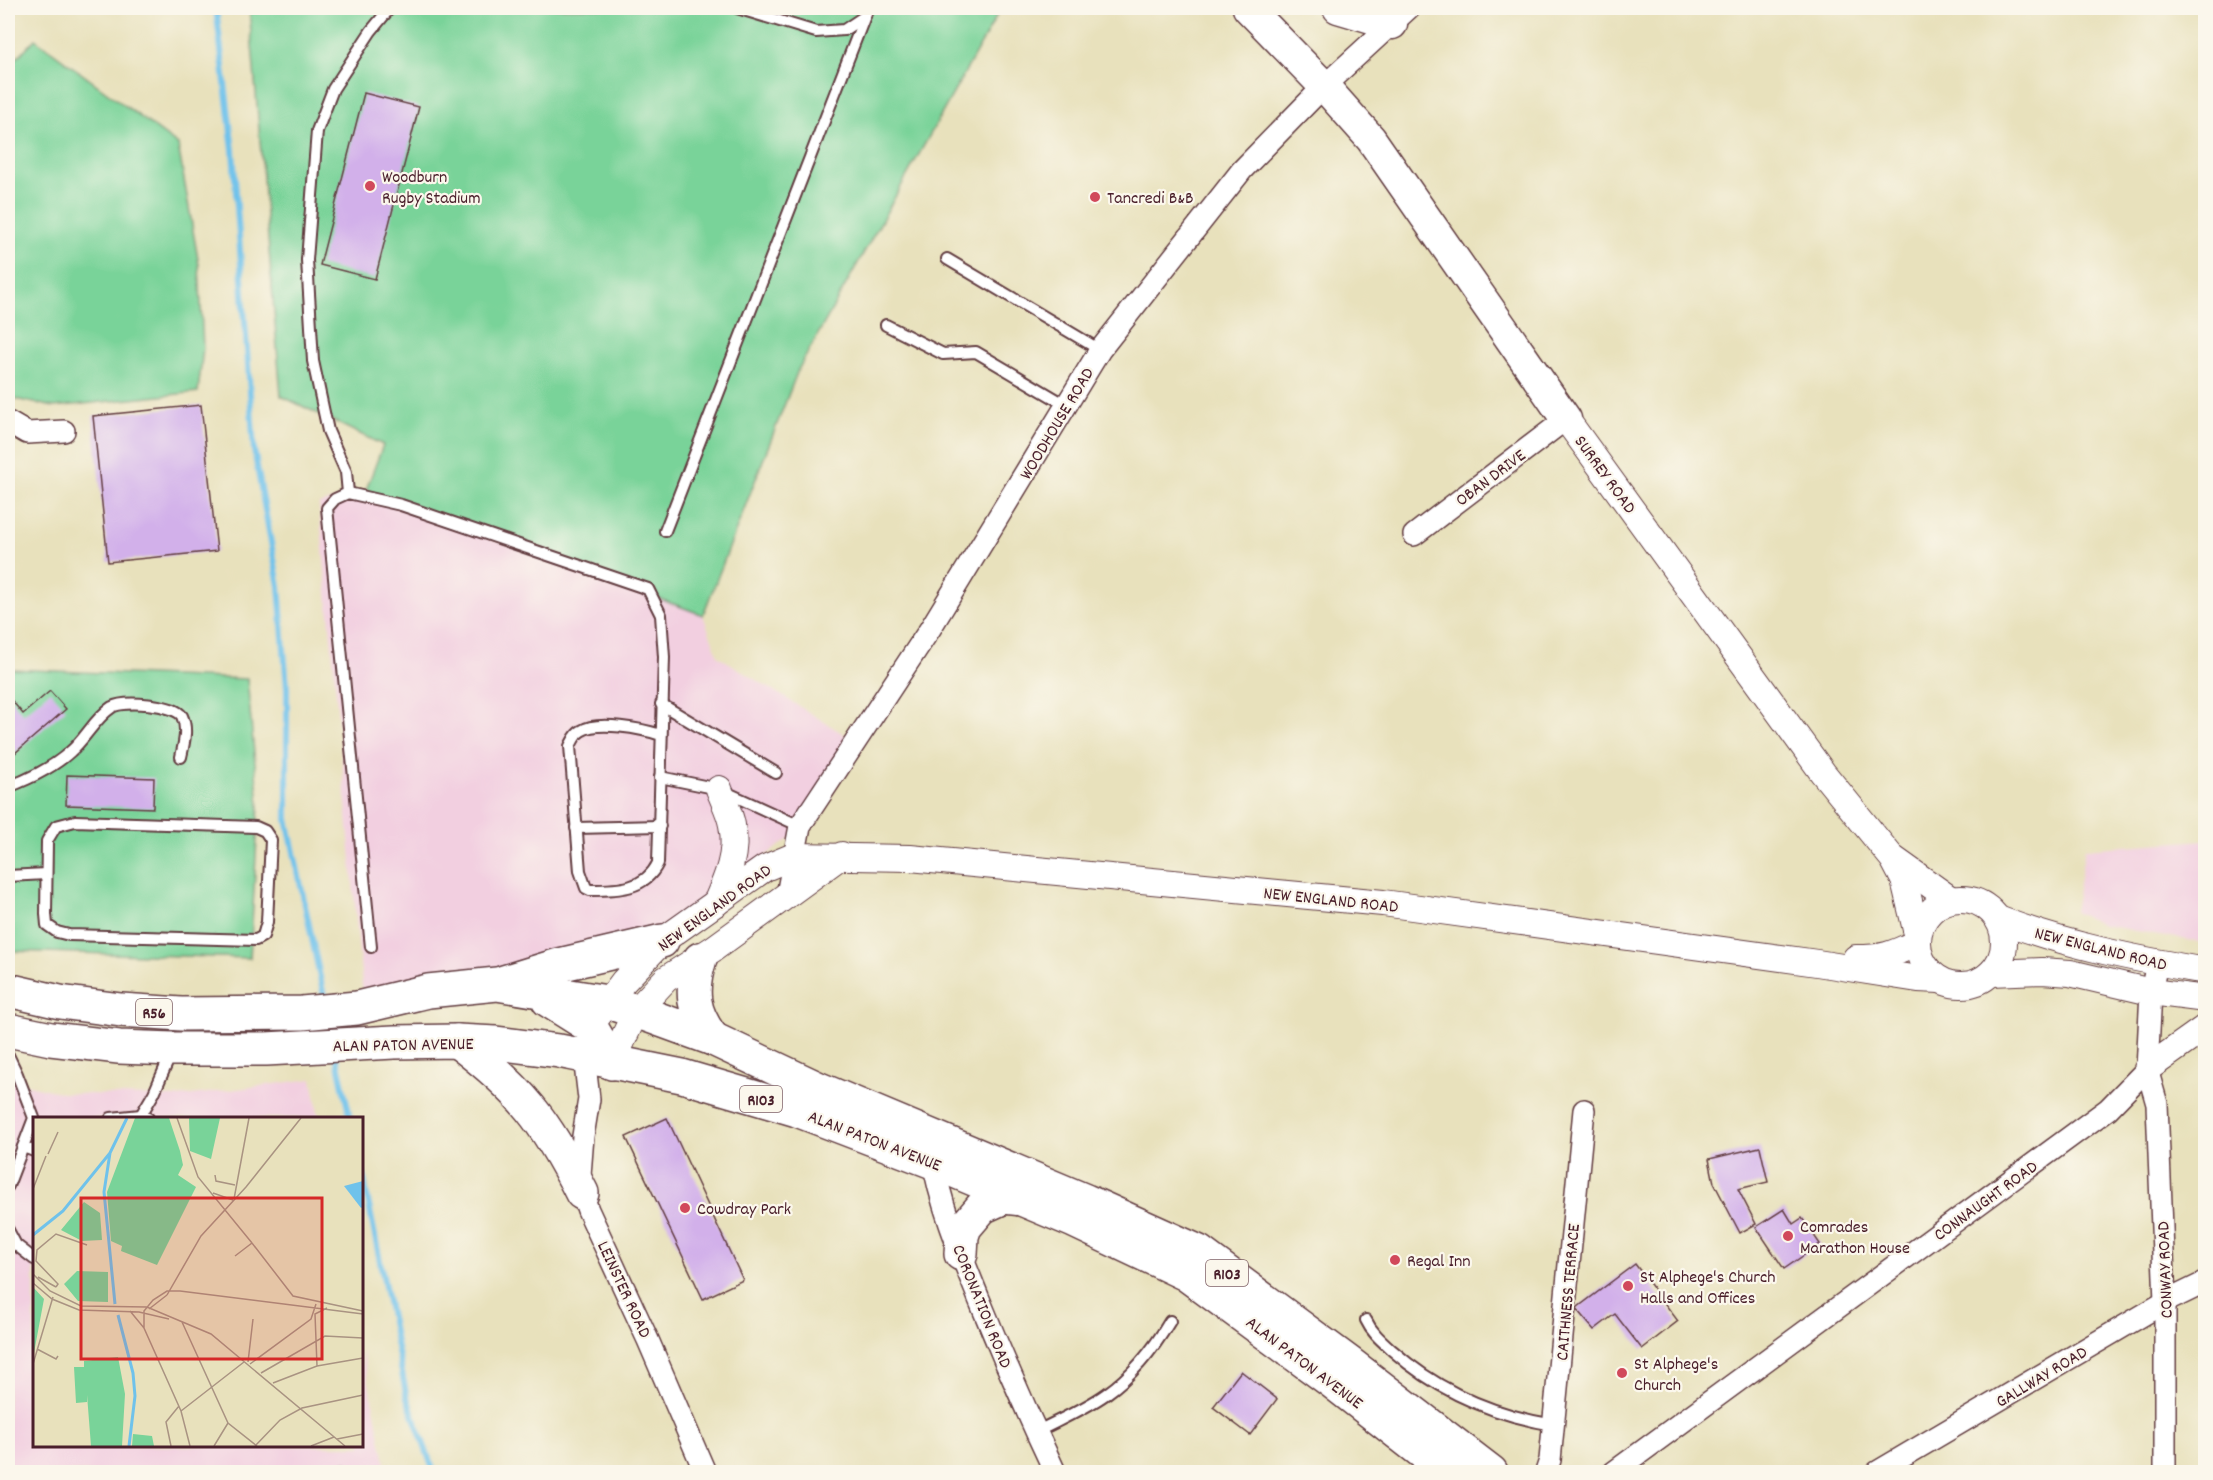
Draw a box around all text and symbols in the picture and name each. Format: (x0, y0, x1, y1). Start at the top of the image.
place label: Woodburn Rugby Stadium (382, 166, 481, 212)
marker: Woodburn Rugby Stadium (363, 179, 377, 193)
place label: Tancredi B&B (1107, 187, 1194, 212)
marker: Tancredi B&B (1088, 190, 1102, 204)
street label: WOODHOUSE ROAD (1015, 363, 1102, 485)
street label: SURREY ROAD (1567, 431, 1641, 520)
street label: OBAN DRIVE (1451, 444, 1532, 514)
street label: NEW ENGLAND ROAD (653, 859, 778, 959)
street label: NEW ENGLAND ROAD (1262, 882, 1399, 921)
street label: NEW ENGLAND ROAD (2032, 922, 2169, 979)
road number: R56 (136, 999, 172, 1025)
street label: ALAN PATON AVENUE (332, 1033, 474, 1060)
road number: R103 (740, 1086, 782, 1112)
street label: ALAN PATON AVENUE (804, 1105, 944, 1179)
inset map (33, 1117, 363, 1447)
street label: CONNAUGHT ROAD (1929, 1156, 2044, 1248)
place label: Cowdray Park (697, 1198, 791, 1223)
marker: Cowdray Park (678, 1201, 692, 1215)
place label: Comrades Marathon House (1800, 1216, 1910, 1262)
street label: CONWAY ROAD (2152, 1221, 2181, 1319)
street label: CAITHNESS TERRACE (1551, 1223, 1588, 1362)
marker: Comrades Marathon House (1781, 1229, 1795, 1243)
street label: LEINSTER ROAD (589, 1237, 656, 1343)
street label: CORONATION ROAD (944, 1241, 1017, 1373)
place label: Regal Inn (1407, 1250, 1471, 1275)
marker: Regal Inn (1388, 1253, 1402, 1267)
road number: R103 (1206, 1260, 1248, 1286)
place label: St Alphege's Church Halls and Offices (1640, 1266, 1775, 1312)
marker: St Alphege's Church Halls and Offices (1621, 1279, 1635, 1293)
street label: ALAN PATON AVENUE (1240, 1312, 1367, 1416)
street label: GALLWAY ROAD (1992, 1341, 2093, 1415)
place label: St Alphege's Church (1634, 1353, 1718, 1399)
marker: St Alphege's Church (1615, 1366, 1629, 1380)

